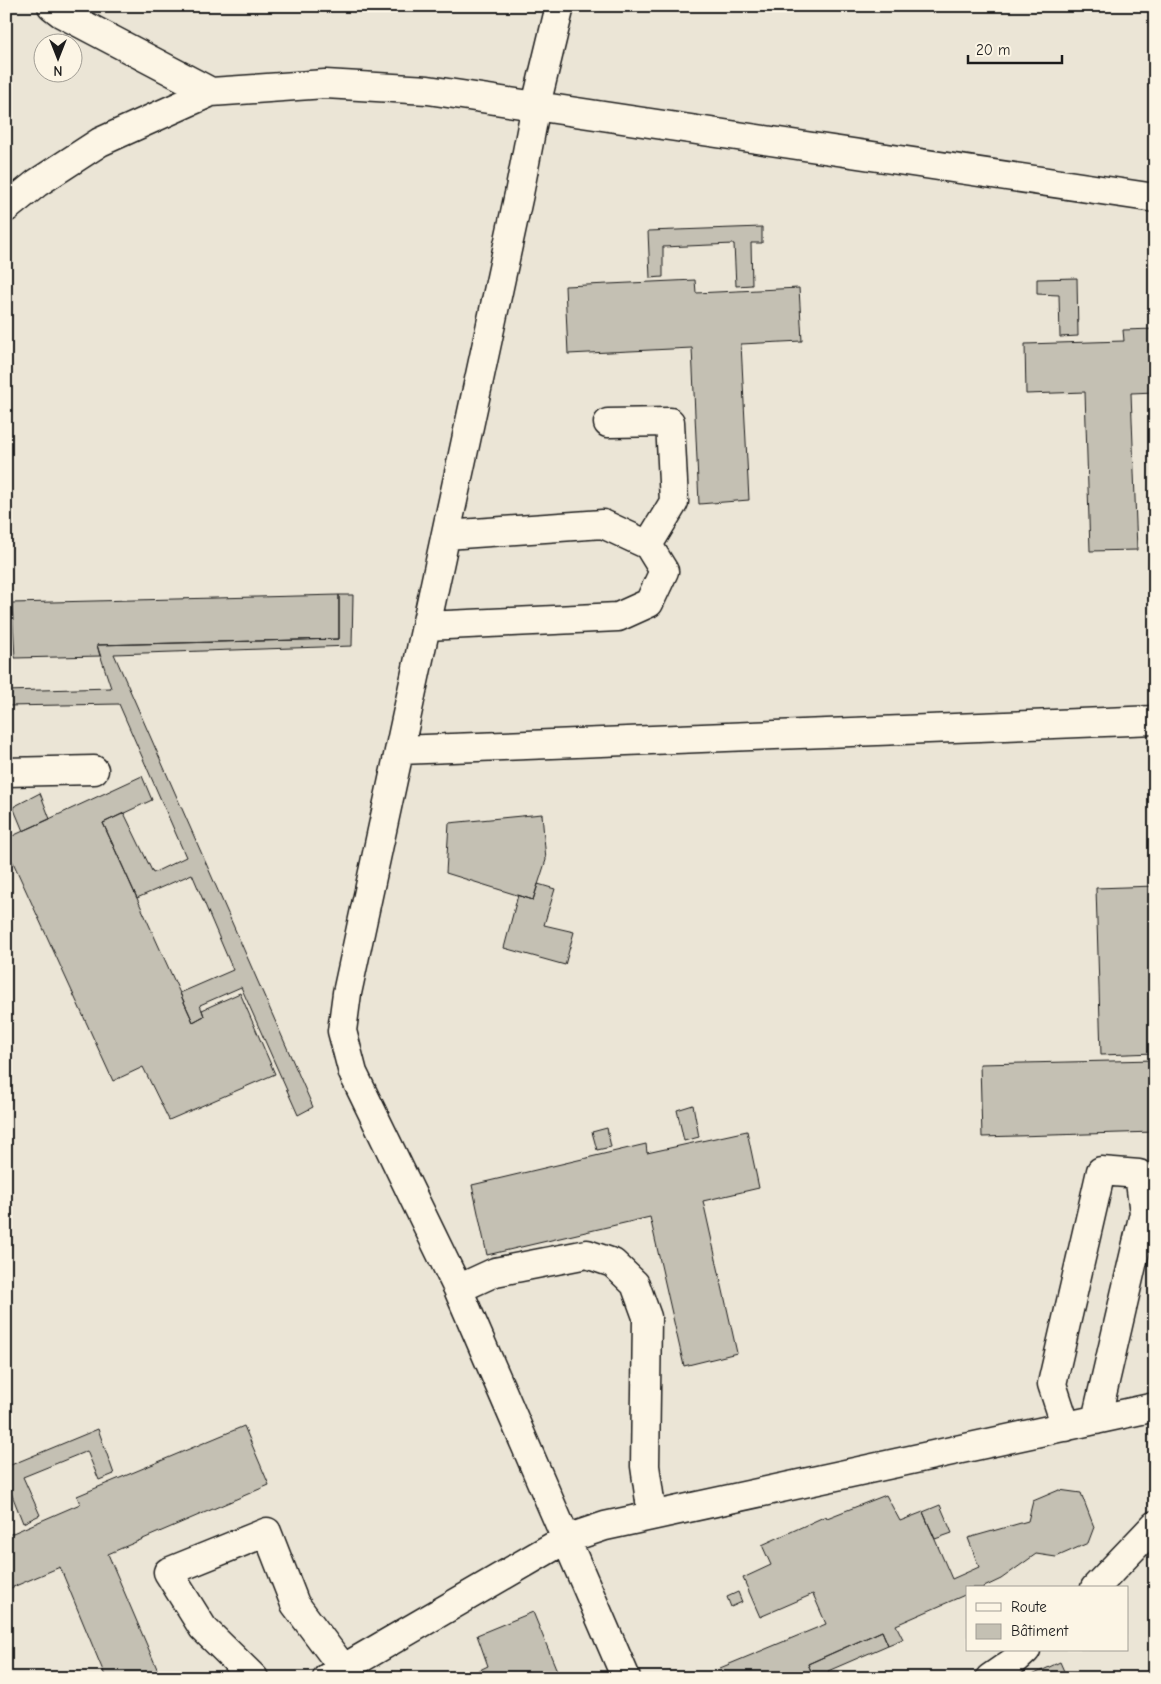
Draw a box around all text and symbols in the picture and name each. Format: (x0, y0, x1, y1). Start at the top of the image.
north arrow (32, 32, 82, 82)
scale bar (968, 32, 1062, 64)
text: 20 m (976, 41, 1010, 59)
text: N (53, 62, 63, 79)
legend (966, 1586, 1128, 1652)
text: Route (1011, 1598, 1047, 1616)
text: Bâtiment (1011, 1622, 1069, 1640)

